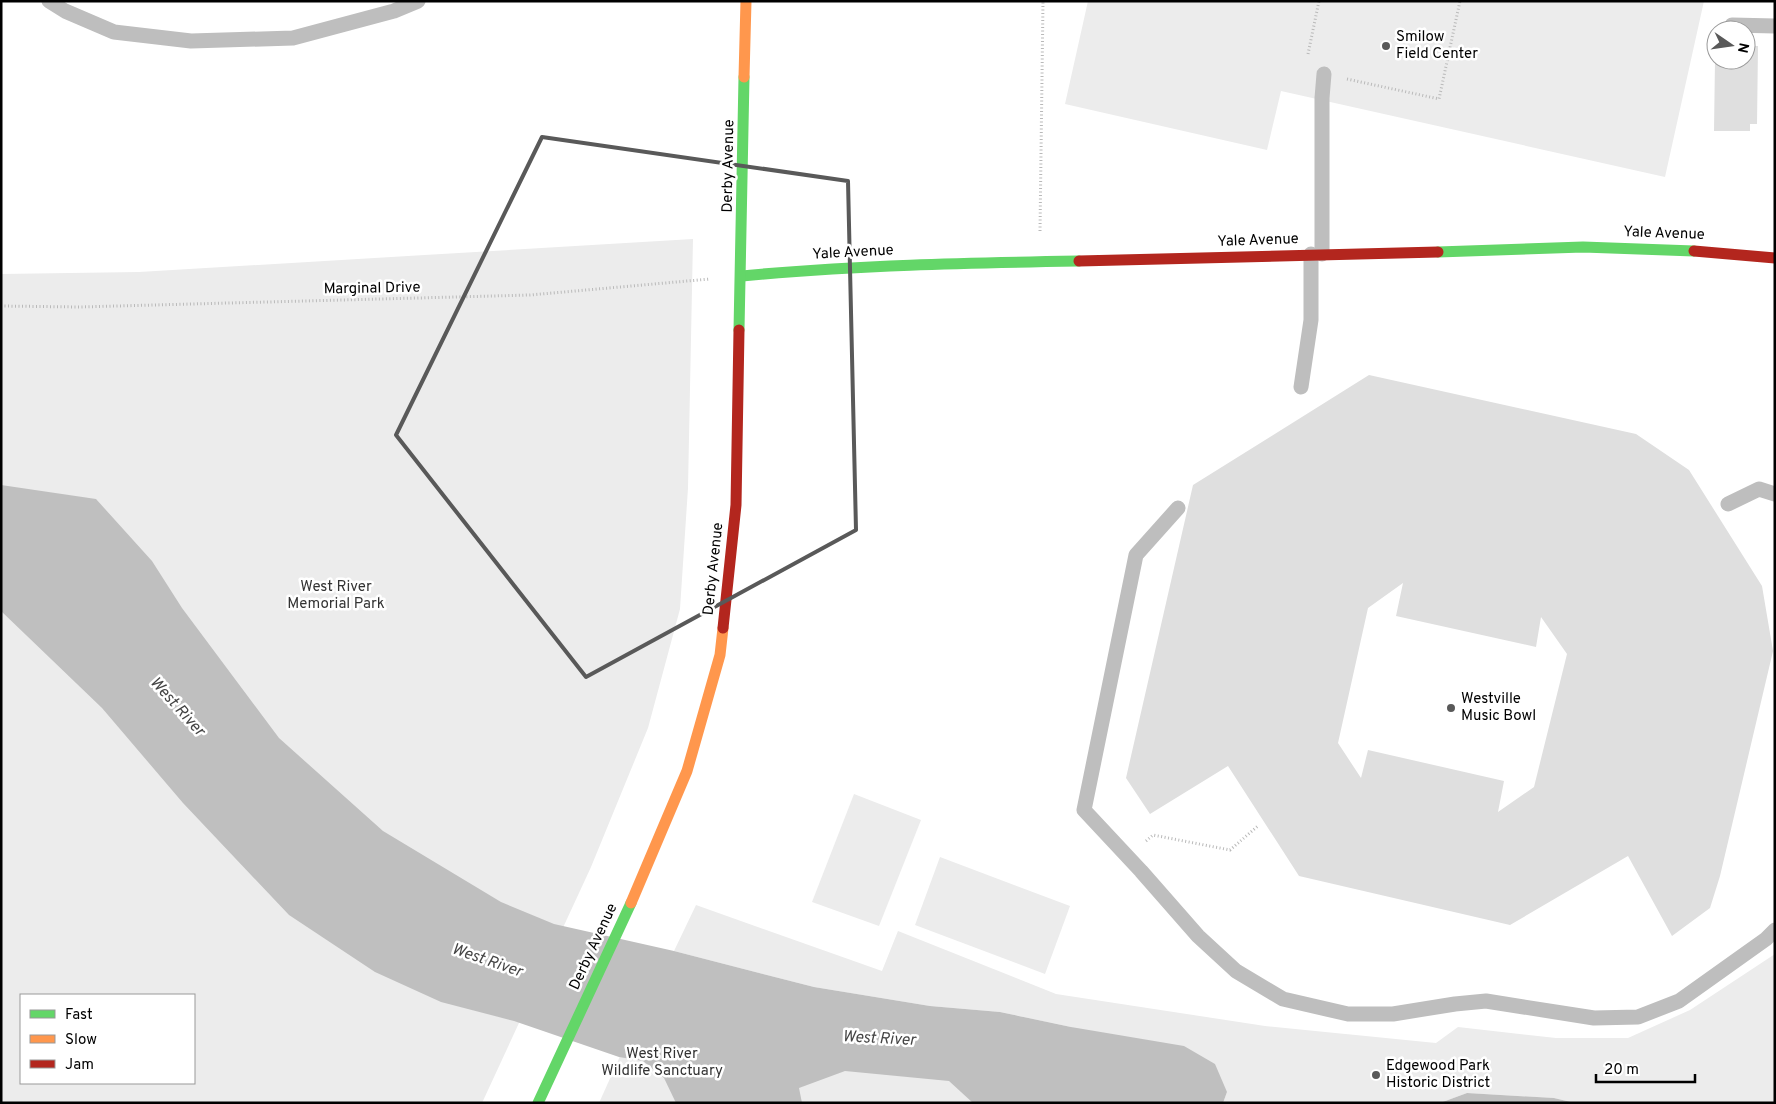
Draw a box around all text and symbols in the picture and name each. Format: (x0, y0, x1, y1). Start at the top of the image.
north arrow (1706, 20, 1756, 70)
place label: Smilow Field Center (1396, 28, 1478, 64)
marker: Smilow Field Center (1380, 40, 1392, 52)
text: N (1733, 41, 1752, 54)
street label: Derby Avenue (719, 119, 739, 213)
street label: Yale Avenue (1623, 223, 1705, 245)
street label: Yale Avenue (1217, 230, 1299, 252)
street label: Yale Avenue (812, 241, 894, 265)
street label: Marginal Drive (323, 279, 421, 299)
street label: Derby Avenue (700, 522, 728, 616)
park label: West River Memorial Park (287, 578, 385, 614)
water label: West River (145, 673, 210, 742)
place label: Westville Music Bowl (1461, 690, 1536, 726)
marker: Westville Music Bowl (1445, 702, 1457, 714)
street label: Derby Avenue (566, 901, 622, 993)
water label: West River (449, 940, 527, 983)
legend (20, 994, 195, 1084)
text: Fast (65, 1006, 93, 1025)
water label: West River (842, 1027, 918, 1051)
text: Slow (65, 1031, 97, 1050)
park label: West River Wildlife Sanctuary (601, 1045, 723, 1081)
scale bar (1596, 1052, 1695, 1084)
text: Jam (65, 1056, 94, 1075)
place label: Edgewood Park Historic District (1386, 1057, 1490, 1093)
text: 20 m (1604, 1061, 1639, 1080)
marker: Edgewood Park Historic District (1370, 1069, 1382, 1081)

